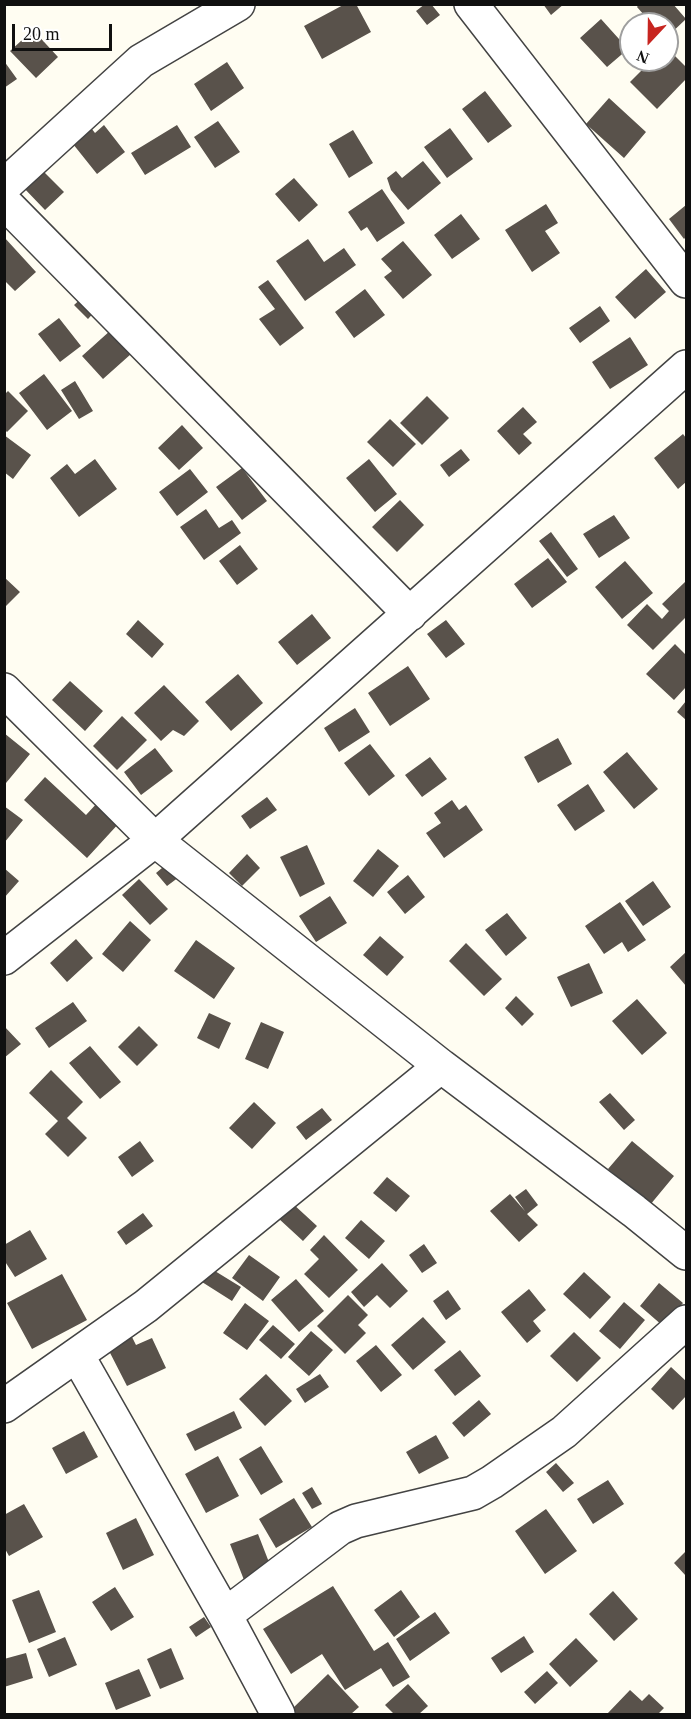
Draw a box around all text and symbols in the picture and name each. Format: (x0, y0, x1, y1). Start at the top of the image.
scale bar (15, 12, 116, 50)
north arrow (619, 12, 679, 72)
text: 20 m (23, 24, 60, 44)
text: N (634, 47, 651, 67)

